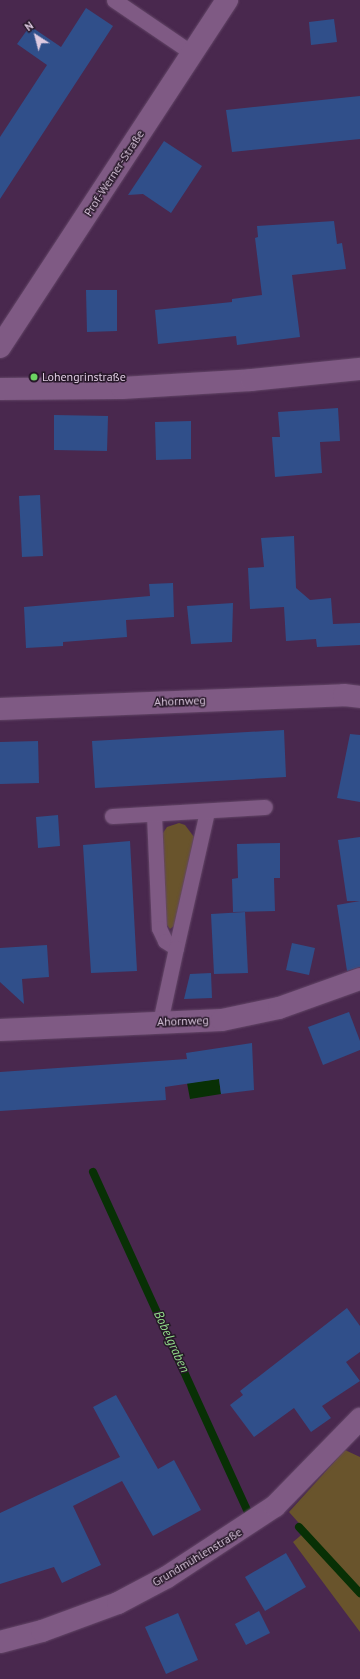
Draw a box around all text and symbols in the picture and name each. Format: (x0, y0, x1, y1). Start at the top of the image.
north arrow (16, 16, 56, 56)
text: N (22, 19, 36, 34)
street label: Prof.-Werner-Straße (81, 127, 147, 219)
place label: Lohengrinstraße (42, 370, 126, 384)
marker: Lohengrinstraße (29, 372, 39, 382)
street label: Ahornweg (154, 693, 206, 709)
street label: Ahornweg (157, 1013, 209, 1029)
water label: Bobelgraben (150, 1308, 192, 1376)
street label: Grundmühlenstraße (149, 1525, 245, 1589)

